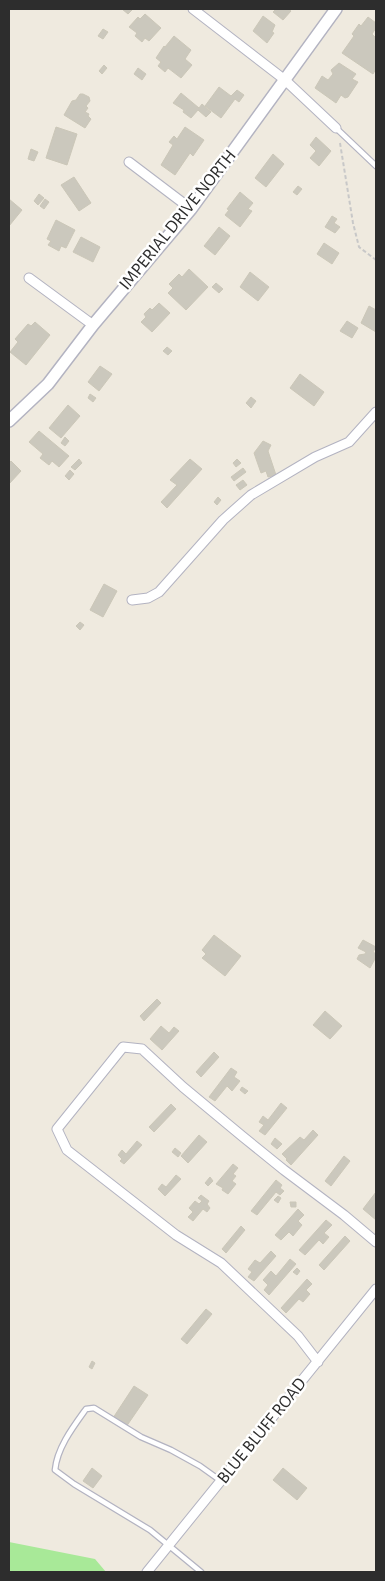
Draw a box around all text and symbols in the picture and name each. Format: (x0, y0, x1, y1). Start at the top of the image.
street label: IMPERIAL DRIVE NORTH (116, 147, 240, 293)
street label: BLUE BLUFF ROAD (214, 1375, 310, 1487)

